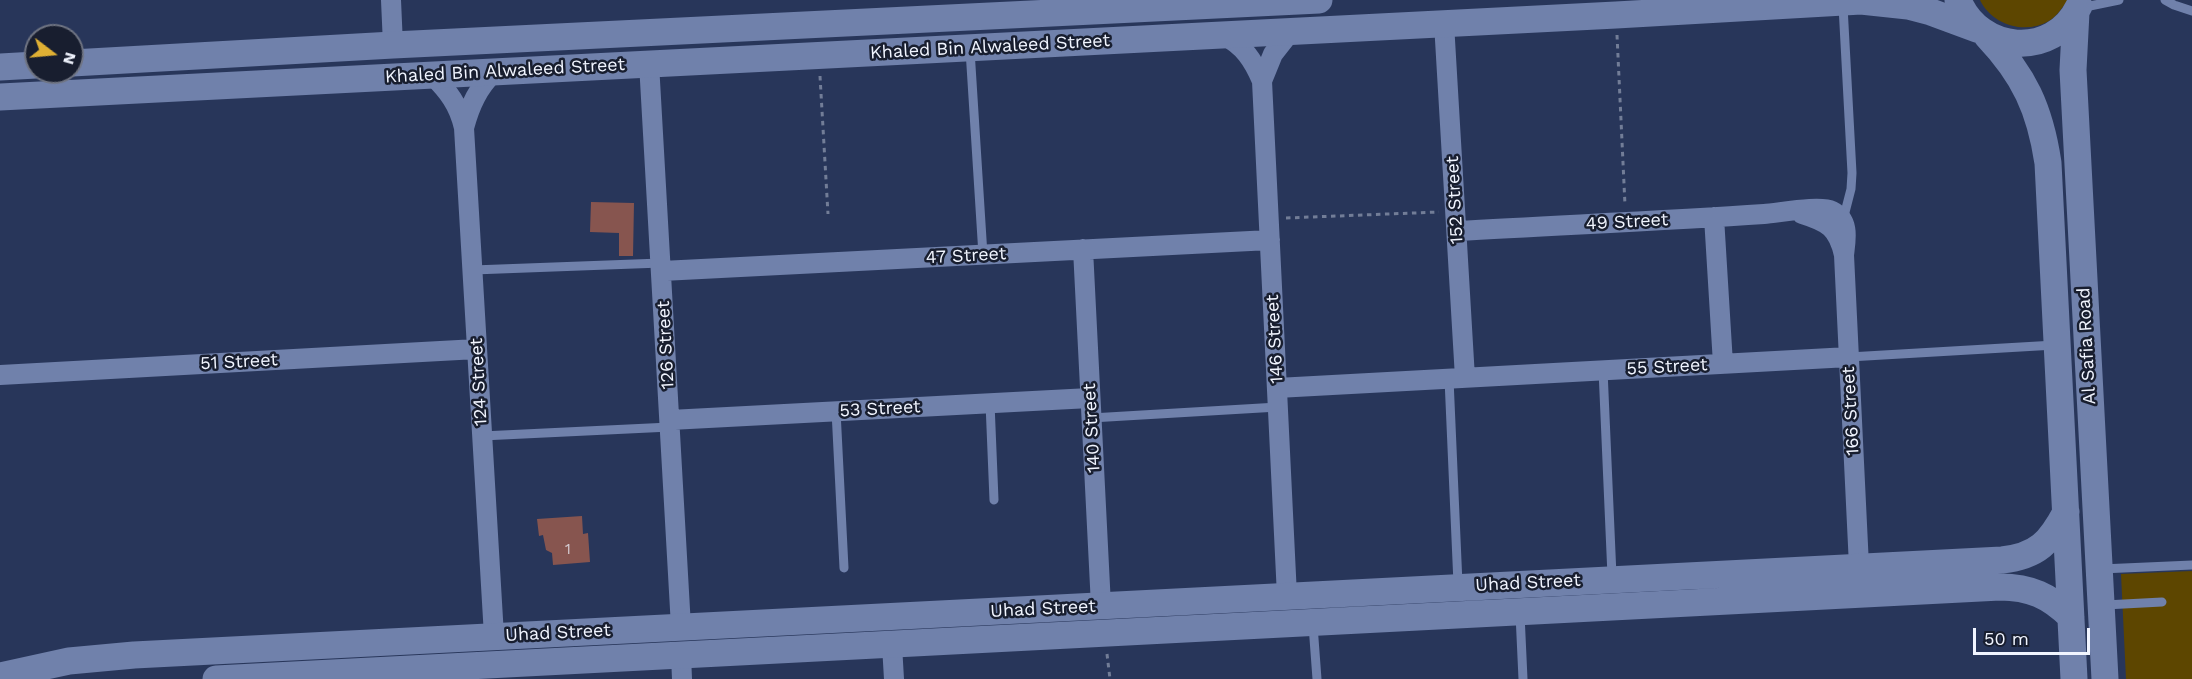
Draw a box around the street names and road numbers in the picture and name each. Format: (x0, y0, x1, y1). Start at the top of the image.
street label: Khaled Bin Alwaleed Street (869, 30, 1111, 64)
street label: Khaled Bin Alwaleed Street (384, 54, 626, 88)
street label: 152 Street (1442, 155, 1468, 245)
street label: 49 Street (1585, 209, 1669, 235)
street label: 47 Street (925, 243, 1007, 269)
street label: Al Safia Road (2073, 287, 2101, 405)
street label: 146 Street (1262, 294, 1288, 384)
street label: 126 Street (653, 300, 679, 390)
street label: 124 Street (466, 337, 492, 427)
street label: 51 Street (200, 349, 278, 375)
street label: 55 Street (1626, 354, 1708, 380)
street label: 166 Street (1838, 366, 1864, 456)
street label: 140 Street (1079, 383, 1105, 473)
street label: 53 Street (839, 396, 921, 422)
street label: Uhad Street (1475, 569, 1581, 597)
street label: Uhad Street (990, 595, 1096, 623)
street label: Uhad Street (505, 619, 611, 647)

